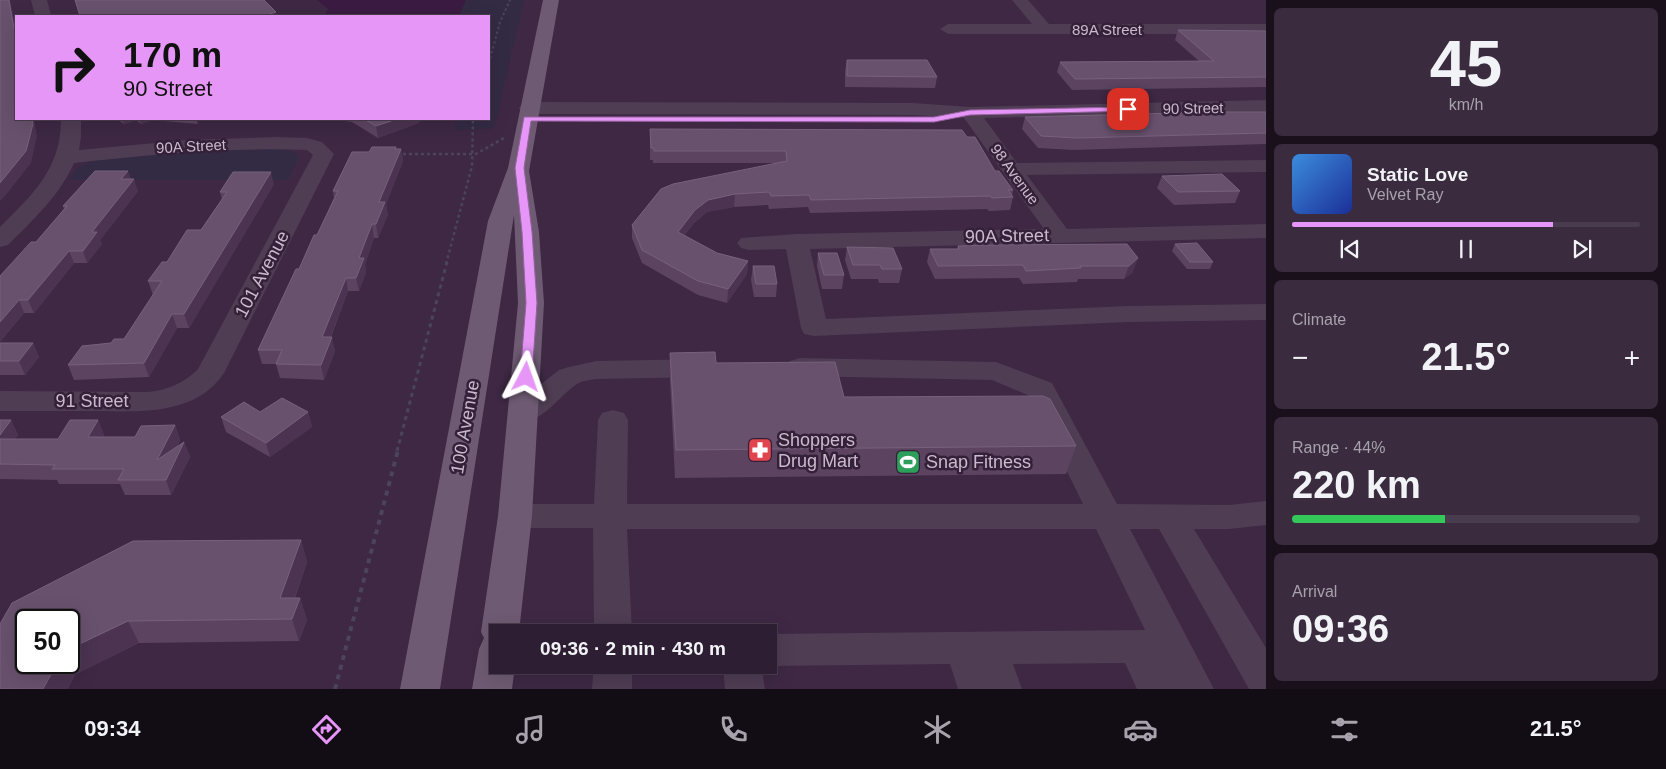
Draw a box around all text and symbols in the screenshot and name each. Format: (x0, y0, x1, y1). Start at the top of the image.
street label: 89A Street (1072, 21, 1143, 38)
text: 45 (1430, 27, 1502, 100)
icon: right (40, 35, 105, 100)
text: 170 m (123, 35, 222, 74)
text: 90 Street (123, 76, 212, 101)
pin (1107, 88, 1149, 130)
icon: arrive (1114, 95, 1142, 123)
text: km/h (1449, 96, 1483, 113)
street label: 90 Street (1162, 99, 1224, 117)
street label: 90A Street (156, 136, 227, 156)
street label: 98 Avenue (987, 140, 1043, 208)
text: Static Love (1367, 164, 1468, 185)
text: Velvet Ray (1367, 186, 1443, 203)
street label: 90A Street (965, 225, 1049, 247)
street label: 101 Avenue (231, 227, 293, 321)
icon: previous (1336, 235, 1364, 263)
icon: pause (1452, 235, 1480, 263)
icon: next (1568, 235, 1596, 263)
text: Climate (1292, 311, 1346, 328)
text: 21.5° (1421, 336, 1511, 378)
text: − (1292, 342, 1308, 373)
text: + (1624, 342, 1640, 373)
position arrow (499, 350, 551, 402)
street label: 100 Avenue (447, 379, 483, 475)
street label: 91 Street (55, 391, 129, 411)
place label: Shoppers Drug Mart (778, 430, 858, 471)
pharmacy icon: Shoppers Drug Mart (747, 437, 773, 463)
text: Range · 44% (1292, 439, 1385, 456)
sports icon: Snap Fitness (895, 449, 921, 475)
place label: Snap Fitness (926, 452, 1031, 472)
text: 220 km (1292, 464, 1421, 506)
text: Arrival (1292, 583, 1337, 600)
text: 09:36 (1292, 608, 1389, 650)
speed limit sign: 50 (15, 609, 80, 674)
text: 09:36 · 2 min · 430 m (540, 638, 726, 659)
icon: directions (309, 712, 344, 747)
icon: music (513, 712, 548, 747)
icon: phone (716, 712, 751, 747)
icon: climate (920, 712, 955, 747)
icon: car (1123, 712, 1158, 747)
icon: filters (1327, 712, 1362, 747)
text: 09:34 (84, 716, 141, 741)
text: 21.5° (1530, 716, 1582, 741)

